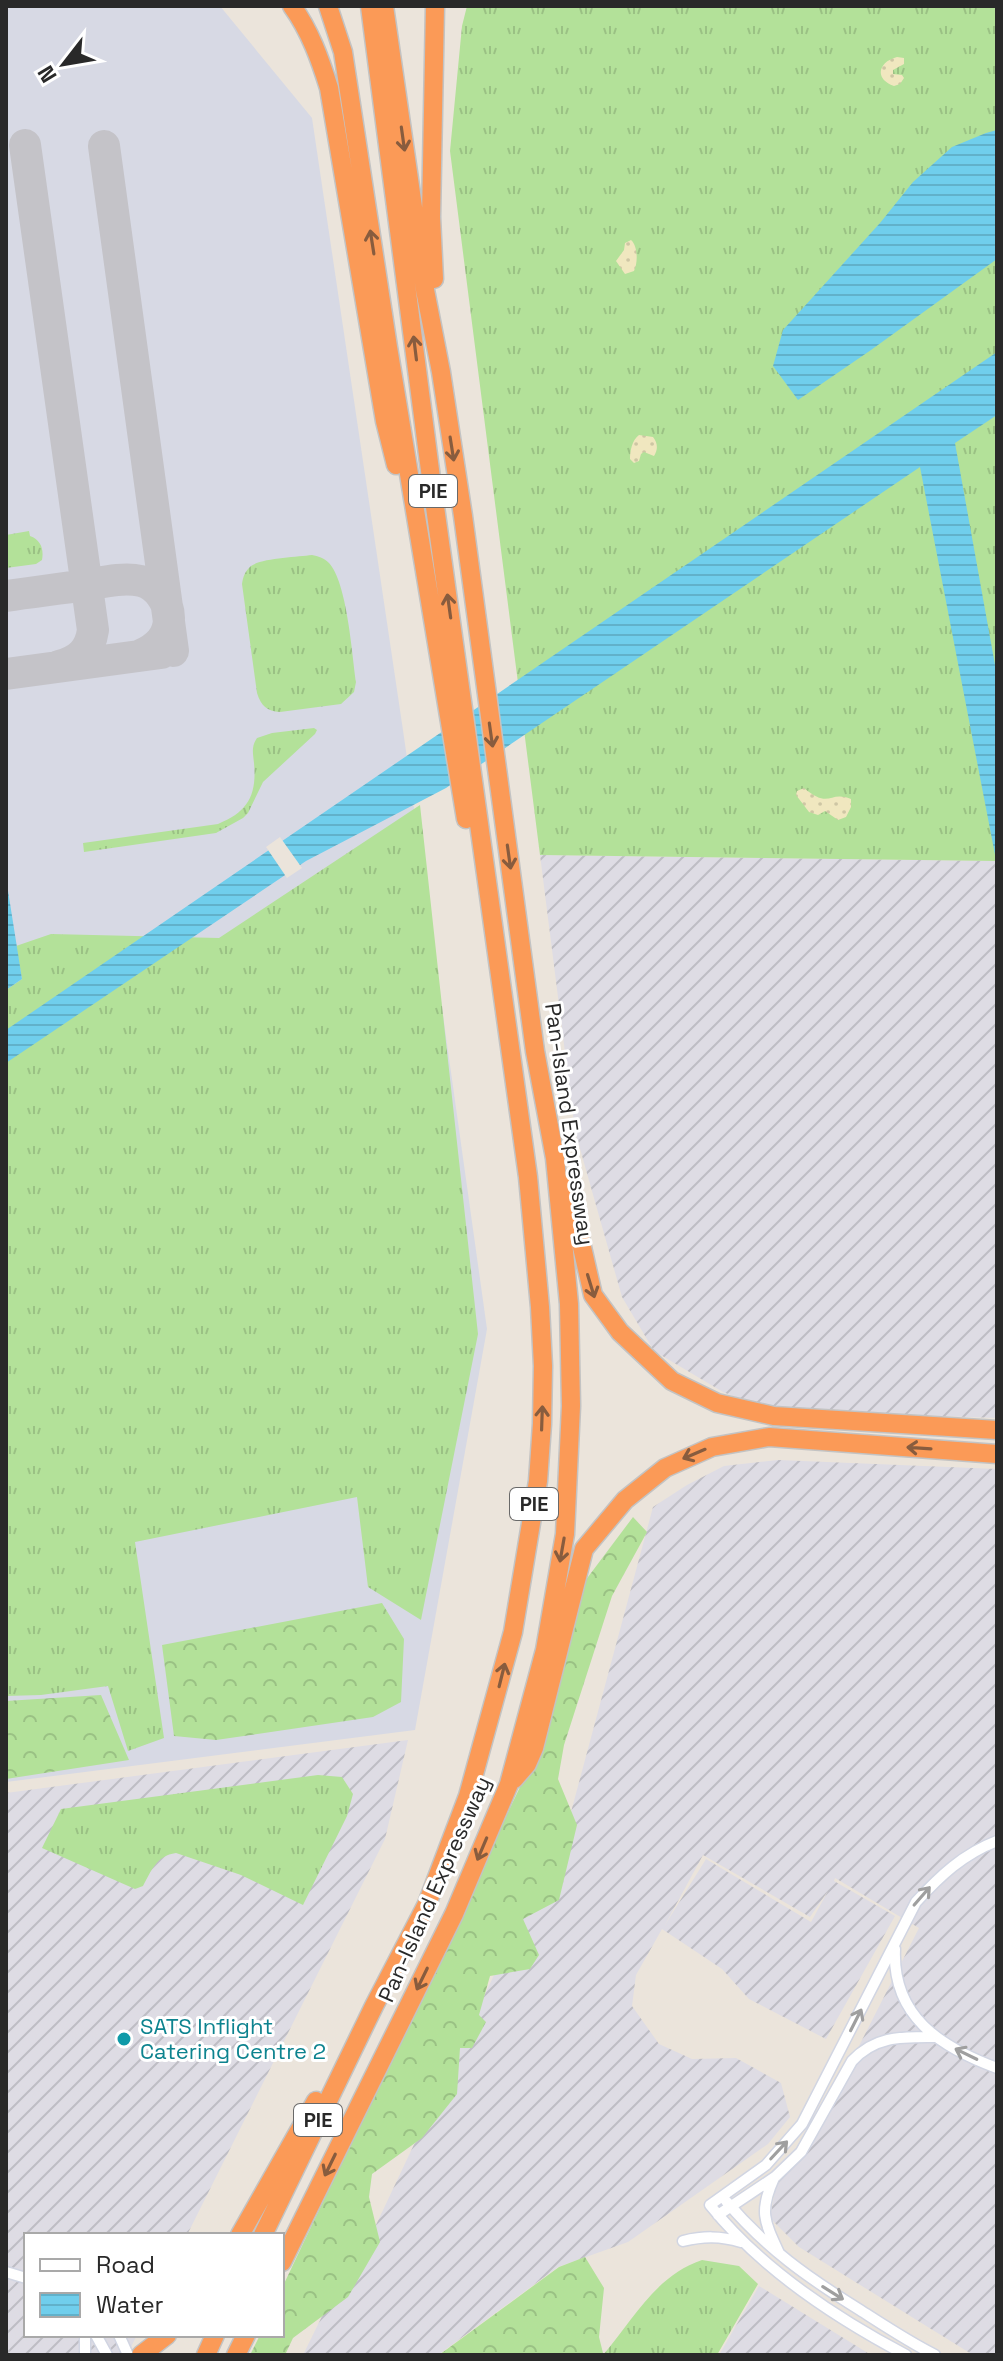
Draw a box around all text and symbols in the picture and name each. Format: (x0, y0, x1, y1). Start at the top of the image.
north arrow (24, 24, 104, 104)
text: N (31, 61, 63, 88)
one-way arrow (396, 125, 411, 151)
one-way arrow (363, 230, 378, 255)
one-way arrow (407, 335, 422, 362)
one-way arrow (446, 436, 461, 461)
road number: PIE (409, 475, 457, 507)
one-way arrow (441, 594, 456, 619)
one-way arrow (484, 722, 499, 747)
one-way arrow (501, 843, 516, 870)
street label: Pan-Island Expressway (539, 1001, 601, 1247)
one-way arrow (585, 1273, 599, 1298)
one-way arrow (534, 1405, 549, 1432)
one-way arrow (906, 1440, 933, 1455)
one-way arrow (682, 1448, 707, 1463)
road number: PIE (510, 1488, 558, 1520)
one-way arrow (554, 1536, 569, 1562)
one-way arrow (496, 1662, 511, 1688)
street label: Pan-Island Expressway (372, 1772, 496, 2006)
one-way arrow (473, 1836, 488, 1861)
one-way arrow (913, 1887, 931, 1907)
one-way arrow (413, 1967, 429, 1991)
one-way arrow (848, 2009, 864, 2033)
place label: SATS Inflight Catering Centre 2 (140, 2012, 326, 2065)
marker: SATS Inflight Catering Centre 2 (115, 2030, 133, 2048)
one-way arrow (954, 2046, 978, 2062)
road number: PIE (294, 2104, 342, 2136)
one-way arrow (769, 2141, 788, 2160)
one-way arrow (322, 2153, 337, 2177)
legend (24, 2233, 284, 2337)
text: Road (96, 2249, 155, 2280)
one-way arrow (821, 2284, 843, 2301)
text: Water (96, 2289, 164, 2320)

